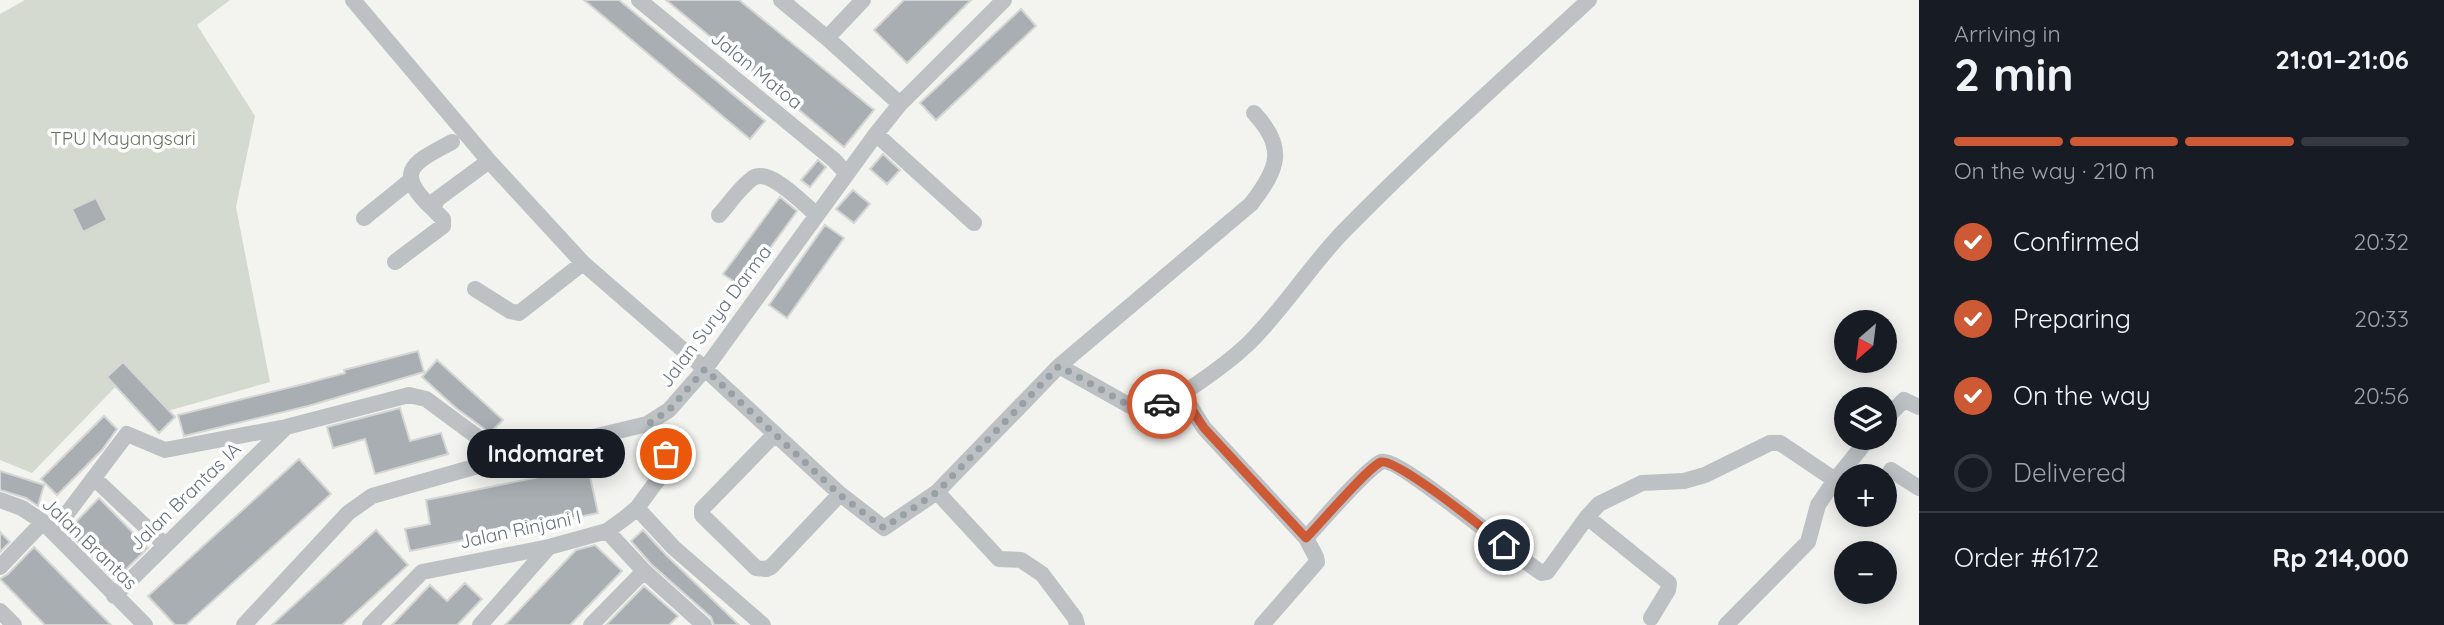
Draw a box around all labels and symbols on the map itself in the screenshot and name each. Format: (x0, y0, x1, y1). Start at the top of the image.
street label: Jalan Matoa (706, 26, 808, 114)
park label: TPU Mayangsari (50, 126, 196, 150)
street label: Jalan Surya Darma (654, 240, 776, 392)
north arrow (1834, 310, 1897, 373)
courier (1127, 369, 1197, 439)
pin (636, 424, 696, 484)
callout: Indomaret (466, 430, 624, 478)
street label: Jalan Brantas IA (124, 437, 246, 555)
street label: Jalan Brantas (37, 492, 143, 594)
street label: Jalan Rinjani I (457, 504, 583, 554)
pin (1474, 515, 1534, 575)

